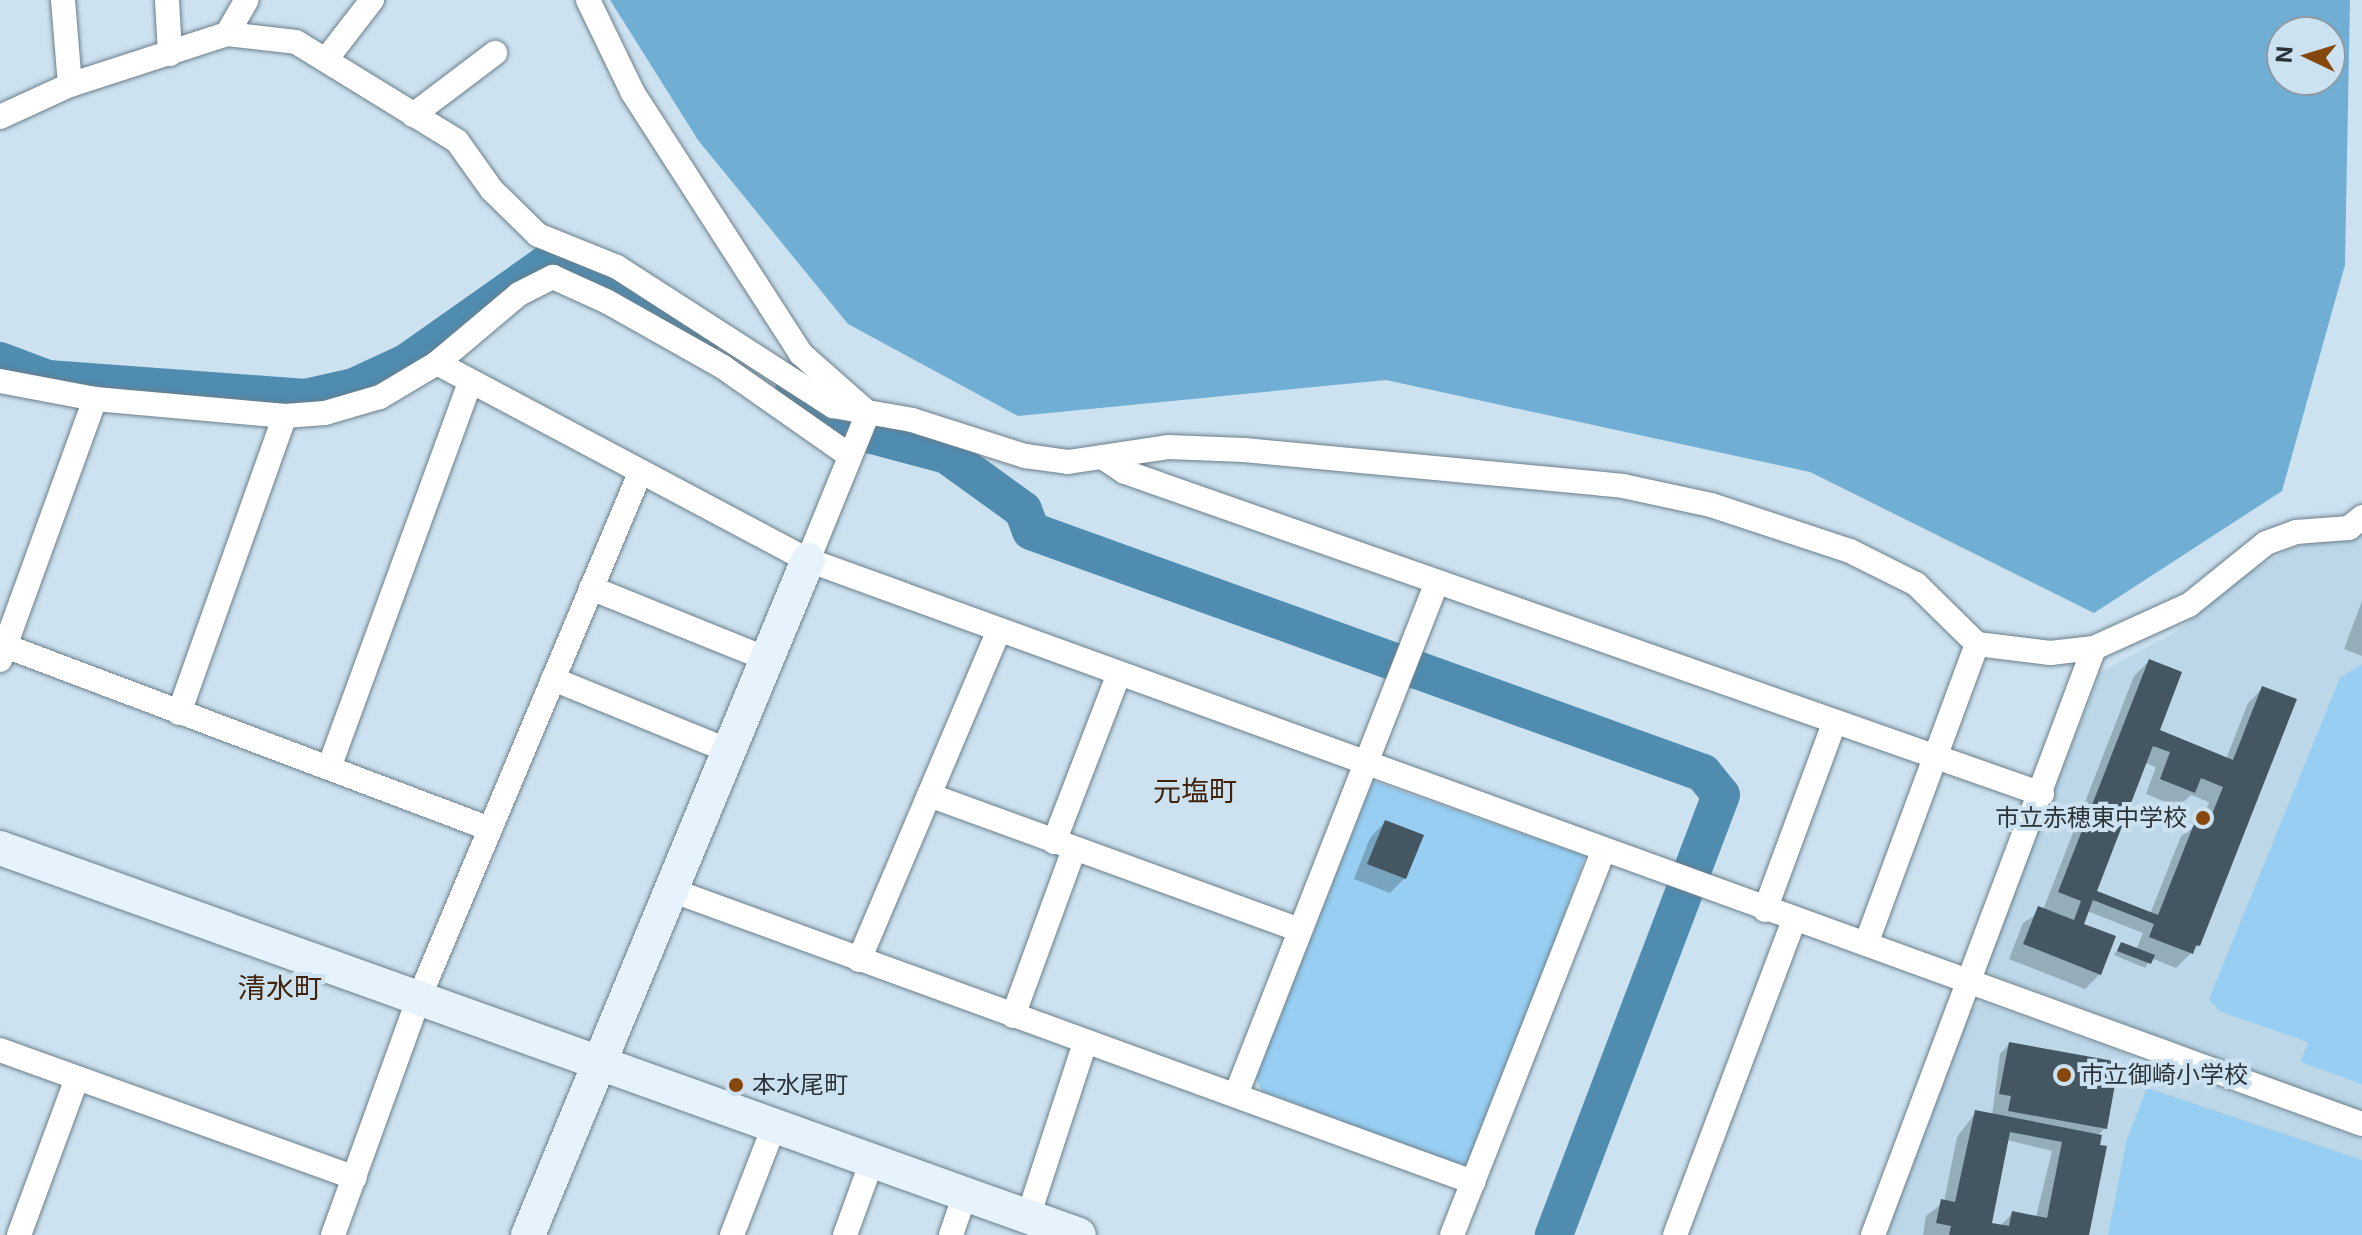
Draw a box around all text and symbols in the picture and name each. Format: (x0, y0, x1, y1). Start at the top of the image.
north arrow (2266, 16, 2346, 96)
text: N (2271, 45, 2298, 64)
district label: 元塩町 (1153, 774, 1237, 808)
place label: 市立赤穂東中学校 (1995, 804, 2187, 832)
marker: 市立赤穂東中学校 (2194, 809, 2212, 827)
district label: 清水町 (238, 971, 322, 1005)
place label: 市立御崎小学校 (2080, 1061, 2248, 1089)
marker: 市立御崎小学校 (2055, 1066, 2073, 1084)
place label: 本水尾町 (752, 1071, 848, 1099)
marker: 本水尾町 (727, 1076, 745, 1094)

